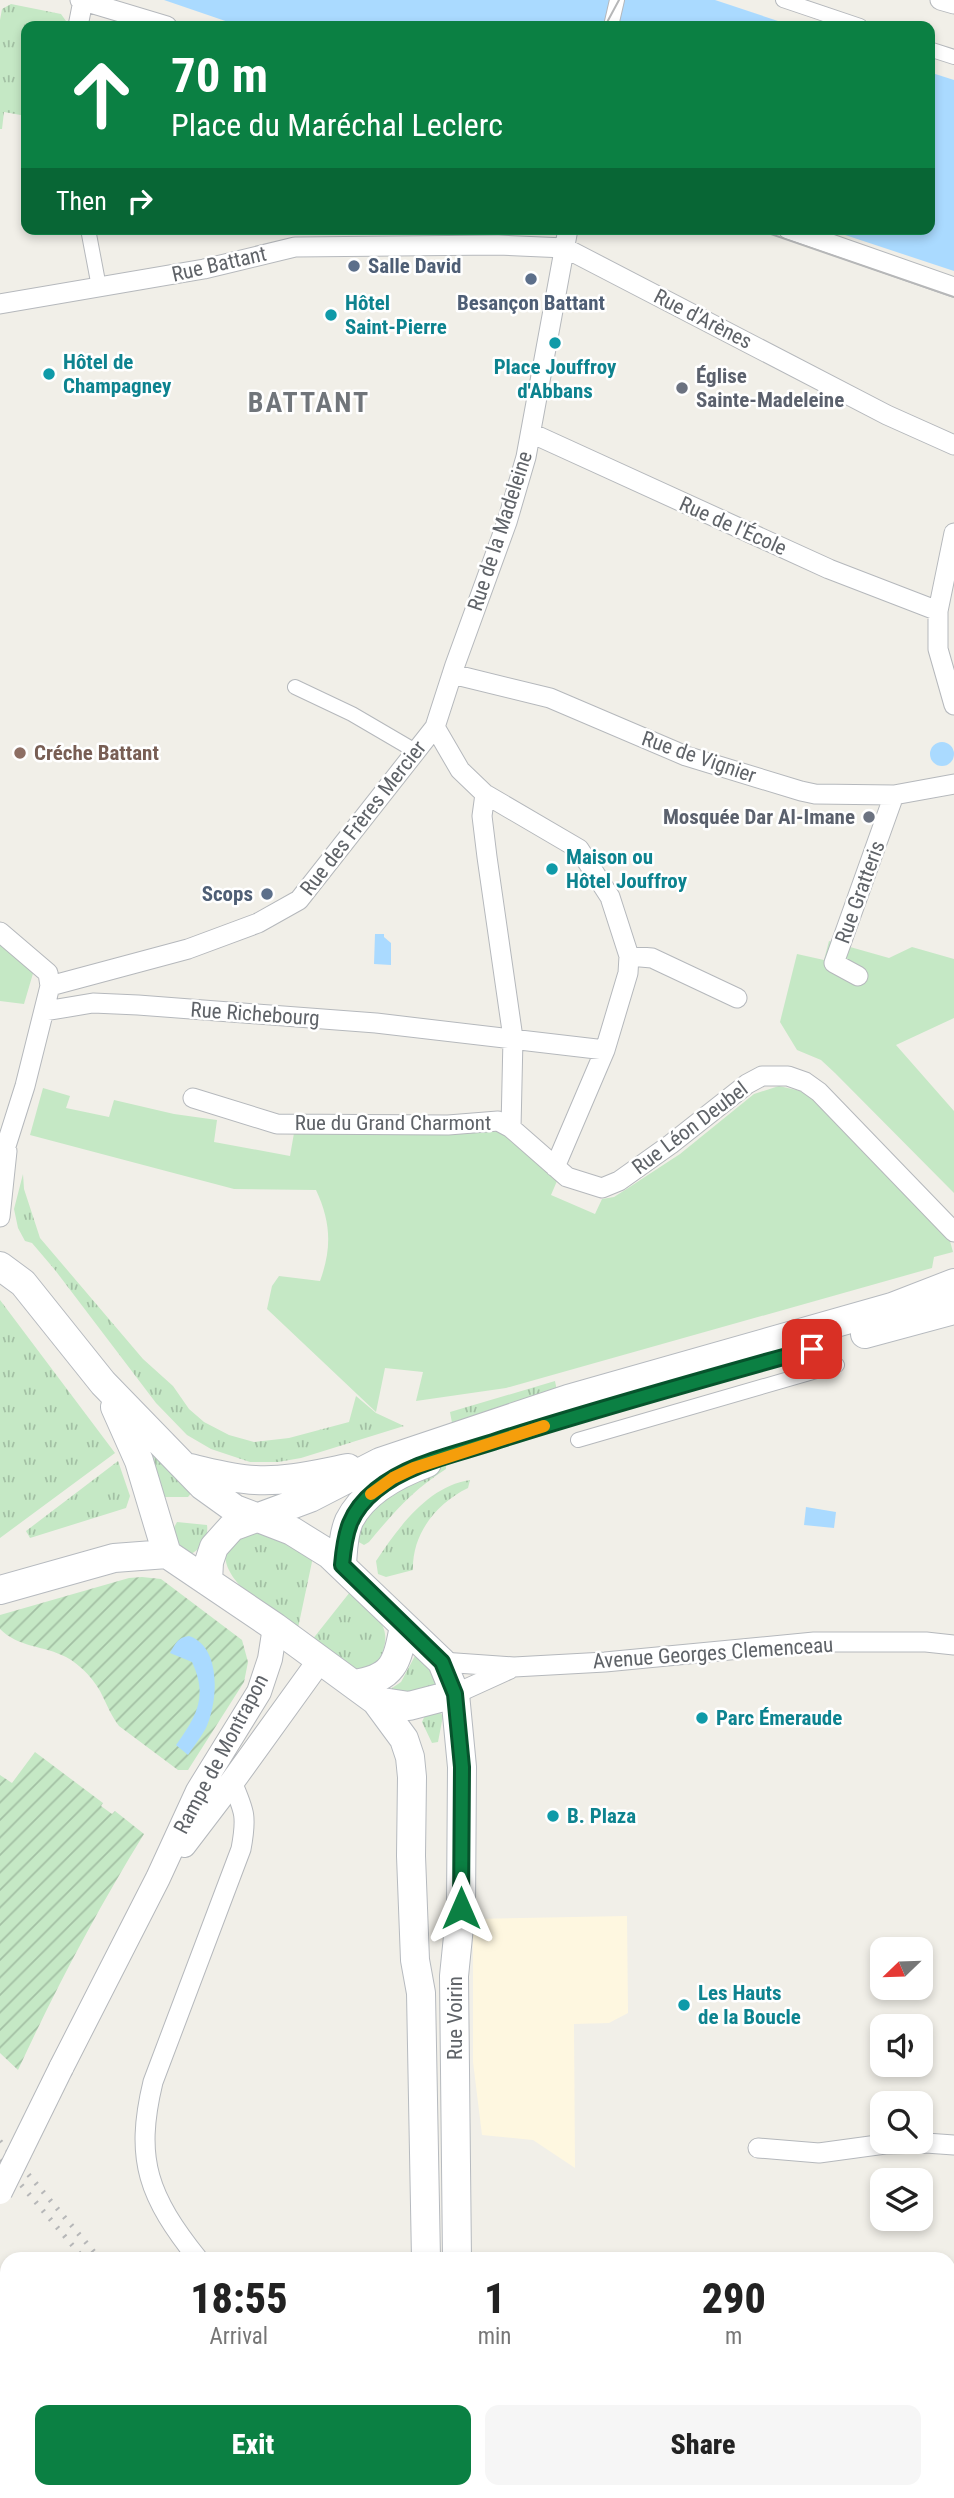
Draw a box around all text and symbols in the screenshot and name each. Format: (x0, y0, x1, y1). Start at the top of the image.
text: 70 m (171, 47, 268, 104)
icon: ahead (56, 49, 147, 140)
text: Place du Maréchal Leclerc (171, 106, 503, 144)
icon: right (121, 182, 159, 220)
text: Then (56, 186, 107, 216)
street label: Rue Battant (169, 241, 269, 287)
place label: Salle David (368, 254, 461, 278)
marker: Salle David (346, 258, 362, 274)
marker: Besançon Battant (523, 271, 539, 287)
street label: Rue d'Arènes (650, 284, 756, 354)
place label: Hôtel Saint-Pierre (345, 291, 447, 339)
place label: Besançon Battant (457, 291, 605, 315)
marker: Hôtel Saint-Pierre (323, 307, 339, 323)
marker: Place Jouffroy d'Abbans (547, 335, 563, 351)
place label: Hôtel de Champagney (63, 350, 172, 398)
place label: Place Jouffroy d'Abbans (494, 355, 617, 403)
place label: Église Sainte-Madeleine (696, 364, 844, 412)
marker: Hôtel de Champagney (41, 366, 57, 382)
marker: Église Sainte-Madeleine (674, 380, 690, 396)
district label: BATTANT (248, 386, 370, 419)
street label: Rue de la Madeleine (463, 448, 537, 614)
street label: Rue de l'École (676, 492, 790, 560)
street label: Rue de Vignier (639, 726, 759, 788)
street label: Rue des Frères Mercier (295, 736, 431, 900)
place label: Créche Battant (34, 741, 159, 765)
marker: Créche Battant (12, 745, 28, 761)
place label: Mosquée Dar Al-Imane (663, 805, 855, 829)
marker: Mosquée Dar Al-Imane (861, 809, 877, 825)
street label: Rue Gratteris (830, 837, 890, 947)
place label: Maison ou Hôtel Jouffroy (566, 845, 688, 893)
marker: Maison ou Hôtel Jouffroy (544, 861, 560, 877)
place label: Scops (202, 882, 253, 906)
marker: Scops (259, 886, 275, 902)
street label: Rue Richebourg (190, 998, 320, 1030)
street label: Rue Léon Deubel (628, 1077, 752, 1179)
street label: Rue du Grand Charmont (295, 1111, 491, 1135)
pin (782, 1319, 842, 1379)
icon: arrive (793, 1330, 831, 1368)
street label: Avenue Georges Clemenceau (592, 1633, 834, 1673)
street label: Rampe de Montrapon (169, 1670, 273, 1838)
place label: Parc Émeraude (716, 1706, 842, 1730)
marker: Parc Émeraude (694, 1710, 710, 1726)
place label: B. Plaza (567, 1804, 636, 1828)
marker: B. Plaza (545, 1808, 561, 1824)
position arrow (424, 1871, 498, 1945)
north arrow (870, 1937, 933, 2000)
map controls (870, 1937, 933, 2231)
street label: Rue Voirin (443, 1976, 467, 2060)
place label: Les Hauts de la Boucle (698, 1981, 801, 2029)
marker: Les Hauts de la Boucle (676, 1997, 692, 2013)
button: sound (870, 2014, 933, 2077)
button: search (870, 2091, 933, 2154)
button: layers (870, 2168, 933, 2231)
text: 18:55 (190, 2274, 287, 2323)
text: 1 (484, 2274, 505, 2323)
text: 290 (702, 2274, 766, 2323)
text: Arrival (210, 2323, 268, 2350)
text: min (478, 2323, 511, 2350)
text: m (725, 2323, 742, 2350)
button: Exit (35, 2405, 471, 2485)
button: Share (485, 2405, 921, 2485)

